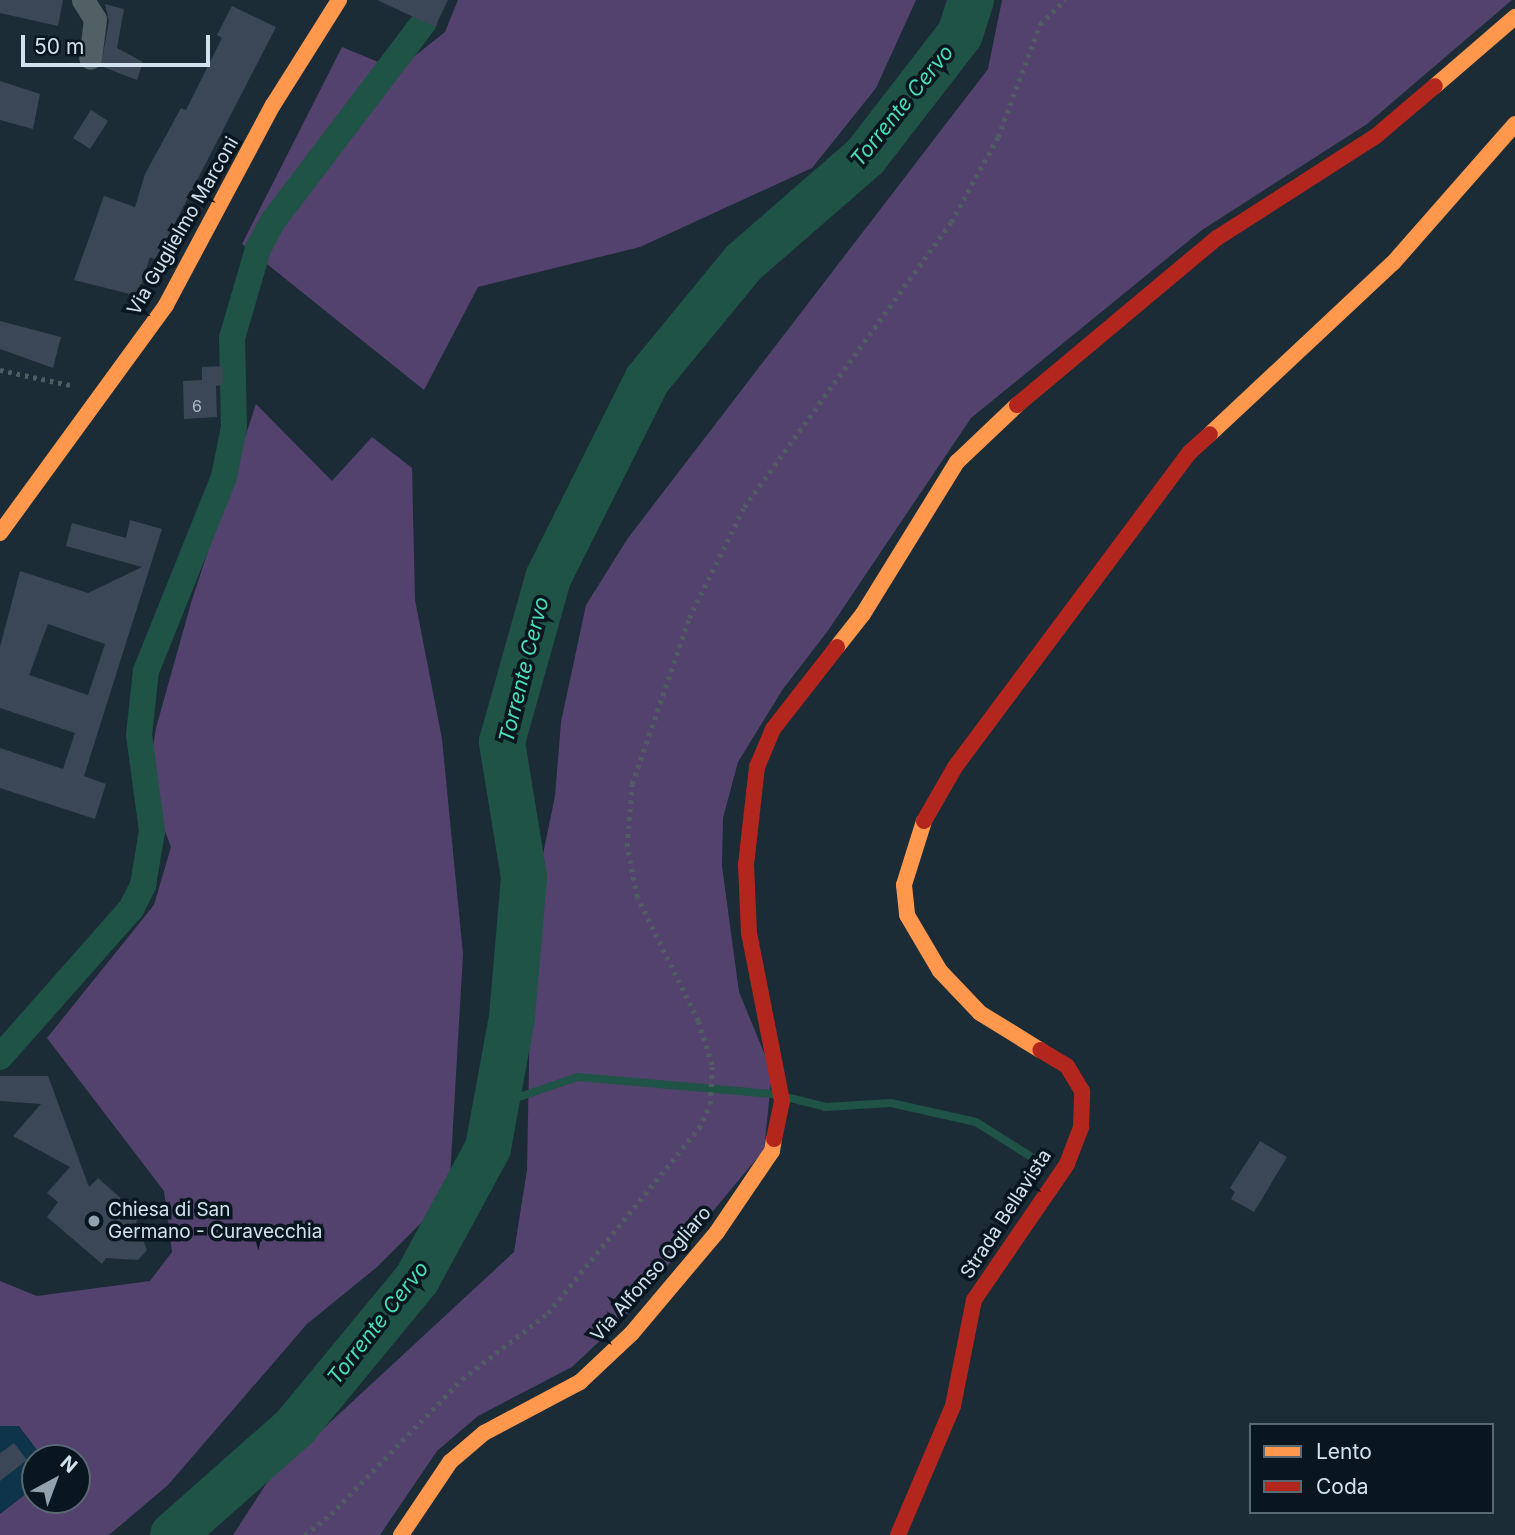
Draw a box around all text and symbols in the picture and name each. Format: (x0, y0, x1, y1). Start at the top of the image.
scale bar (24, 21, 214, 65)
text: 50 m (34, 34, 84, 59)
water label: Torrente Cervo (845, 40, 959, 172)
street label: Via Guglielmo Marconi (123, 133, 243, 319)
house number: 6 (192, 396, 202, 416)
water label: Torrente Cervo (494, 595, 554, 745)
street label: Strada Bellavista (956, 1145, 1056, 1283)
place label: Chiesa di San Germano - Curavecchia (108, 1199, 322, 1243)
street label: Via Alfonso Ogliaro (586, 1202, 716, 1346)
marker: Chiesa di San Germano - Curavecchia (86, 1213, 102, 1229)
water label: Torrente Cervo (322, 1256, 434, 1390)
legend (1249, 1423, 1494, 1514)
text: Lento (1316, 1439, 1372, 1464)
north arrow (21, 1444, 91, 1514)
text: N (56, 1451, 82, 1478)
text: Coda (1316, 1474, 1369, 1499)

